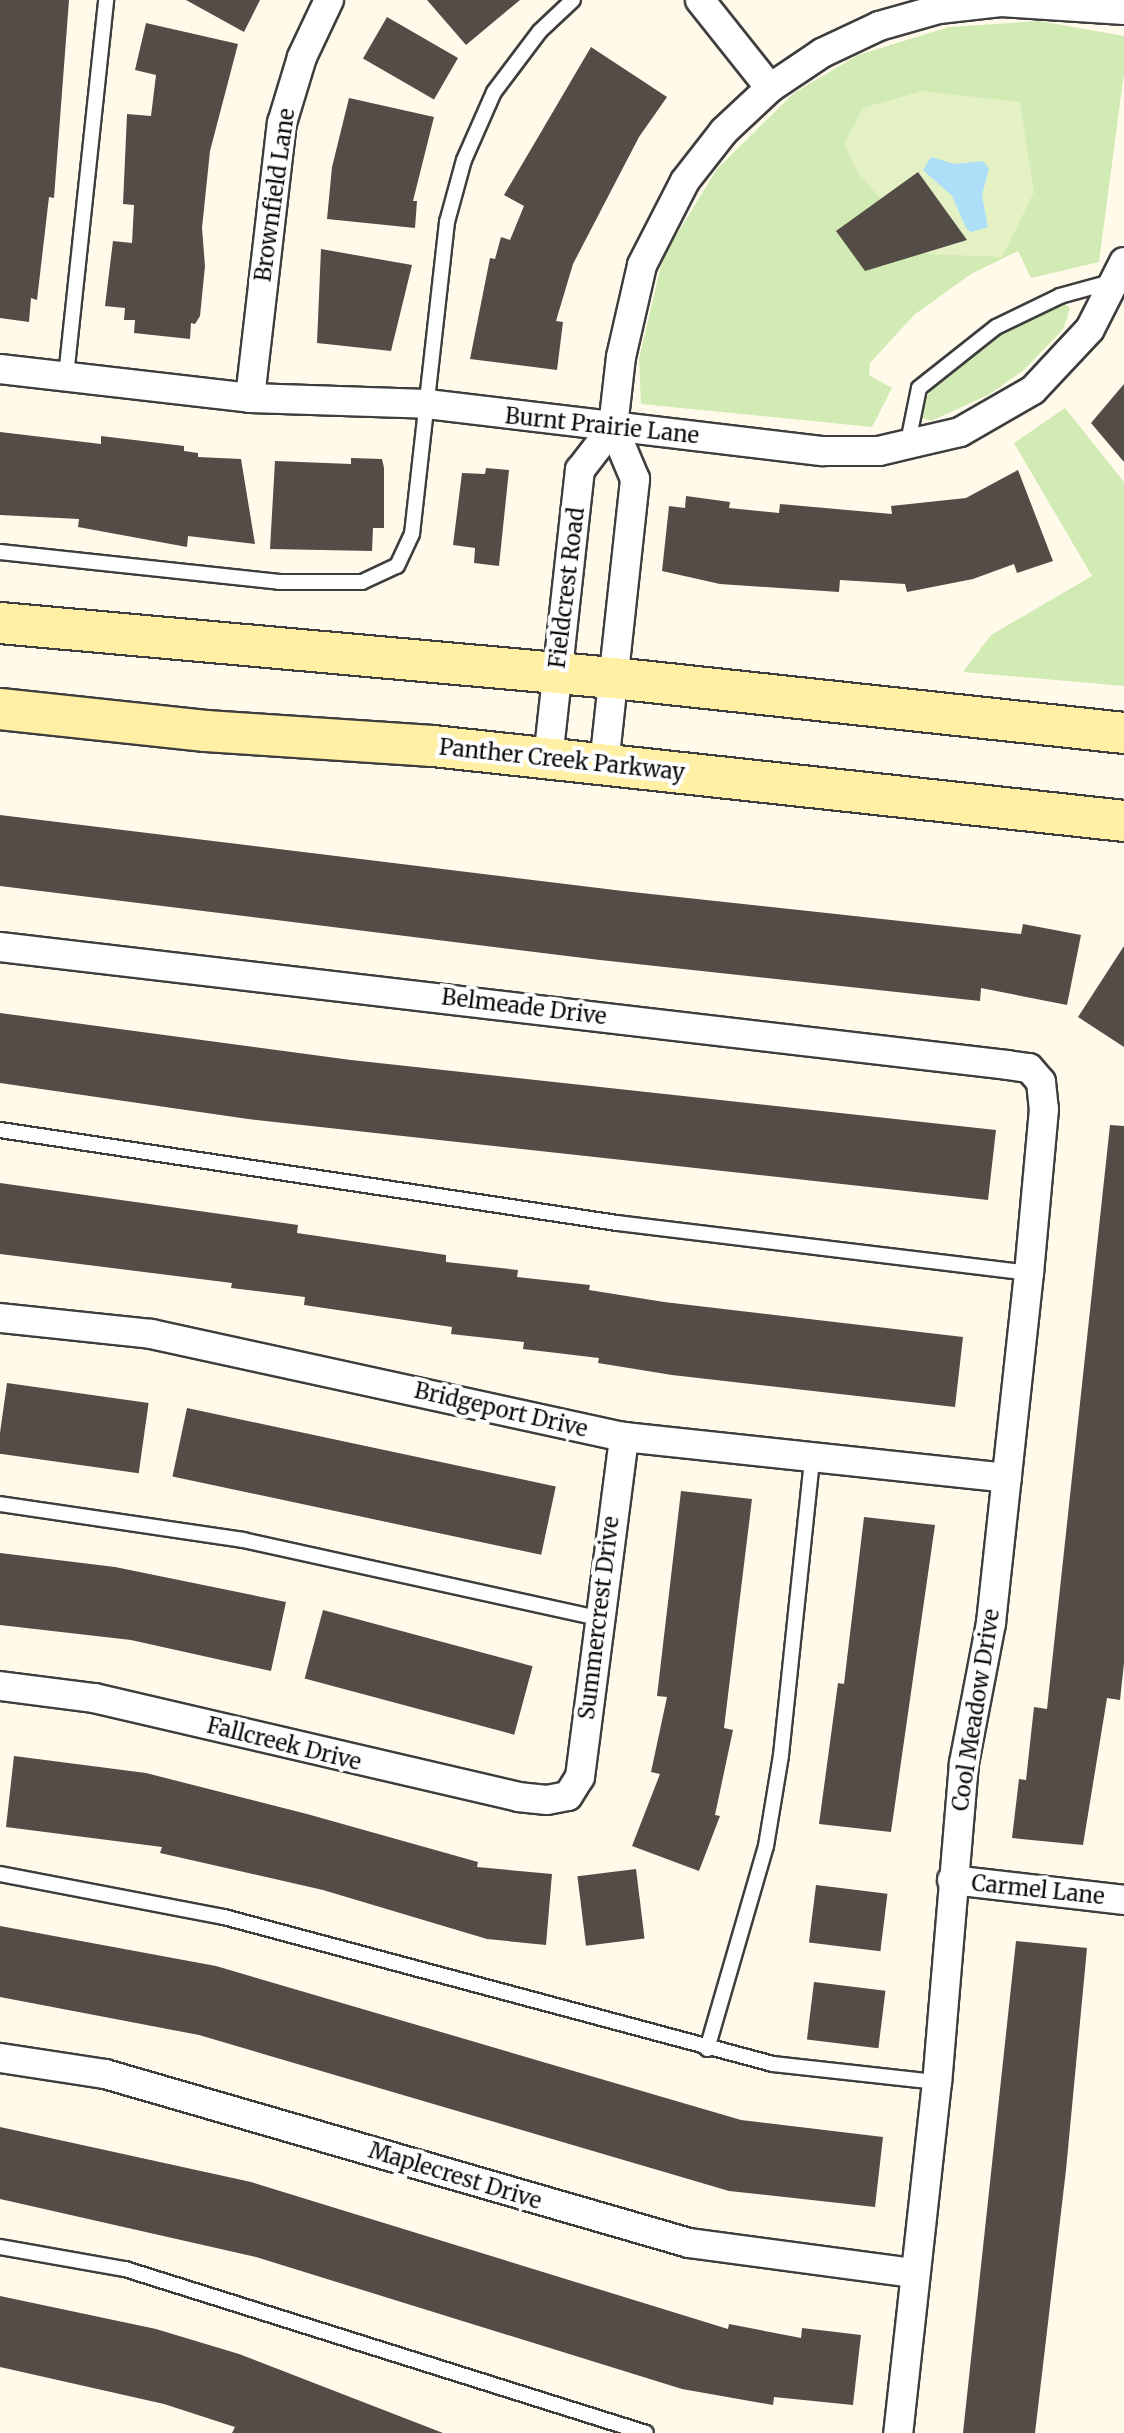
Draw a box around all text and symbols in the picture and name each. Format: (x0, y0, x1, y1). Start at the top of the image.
street label: Brownfield Lane (250, 107, 300, 283)
street label: Burnt Prairie Lane (504, 403, 700, 449)
street label: Fieldcrest Road (544, 506, 590, 670)
street label: Panther Creek Parkway (438, 734, 686, 786)
street label: Belmeade Drive (440, 984, 608, 1030)
street label: Bridgeport Drive (412, 1377, 590, 1443)
street label: Summercrest Drive (573, 1515, 625, 1721)
street label: Cool Meadow Drive (947, 1607, 1005, 1813)
street label: Fallcreek Drive (204, 1712, 364, 1776)
street label: Carmel Lane (970, 1870, 1106, 1910)
street label: Maplecrest Drive (366, 2137, 544, 2215)

